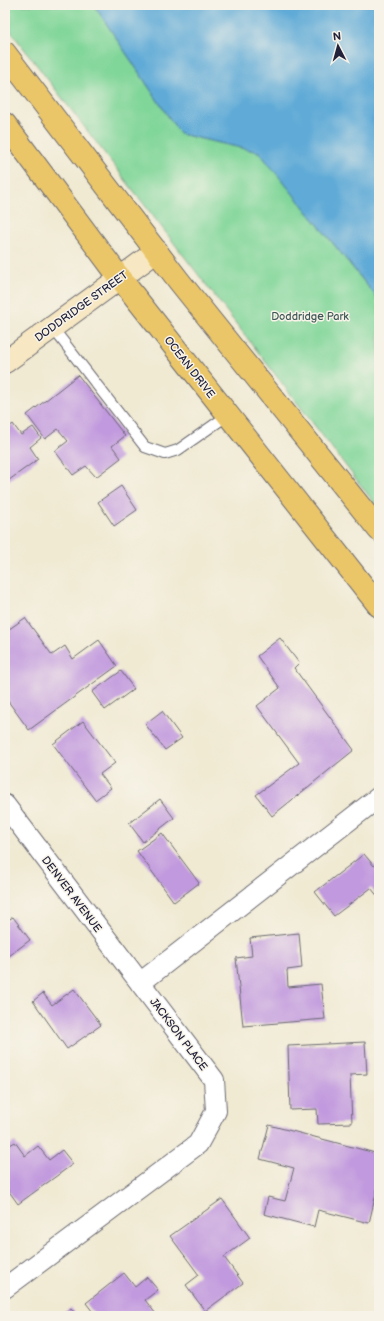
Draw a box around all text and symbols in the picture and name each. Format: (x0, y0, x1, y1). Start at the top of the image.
north arrow (318, 26, 358, 66)
text: N (332, 30, 342, 43)
street label: DODDRIDGE STREET (32, 268, 131, 344)
park label: Doddridge Park (271, 310, 349, 323)
street label: OCEAN DRIVE (162, 334, 218, 401)
street label: DENVER AVENUE (39, 854, 104, 935)
street label: JACKSON PLACE (147, 995, 210, 1073)

